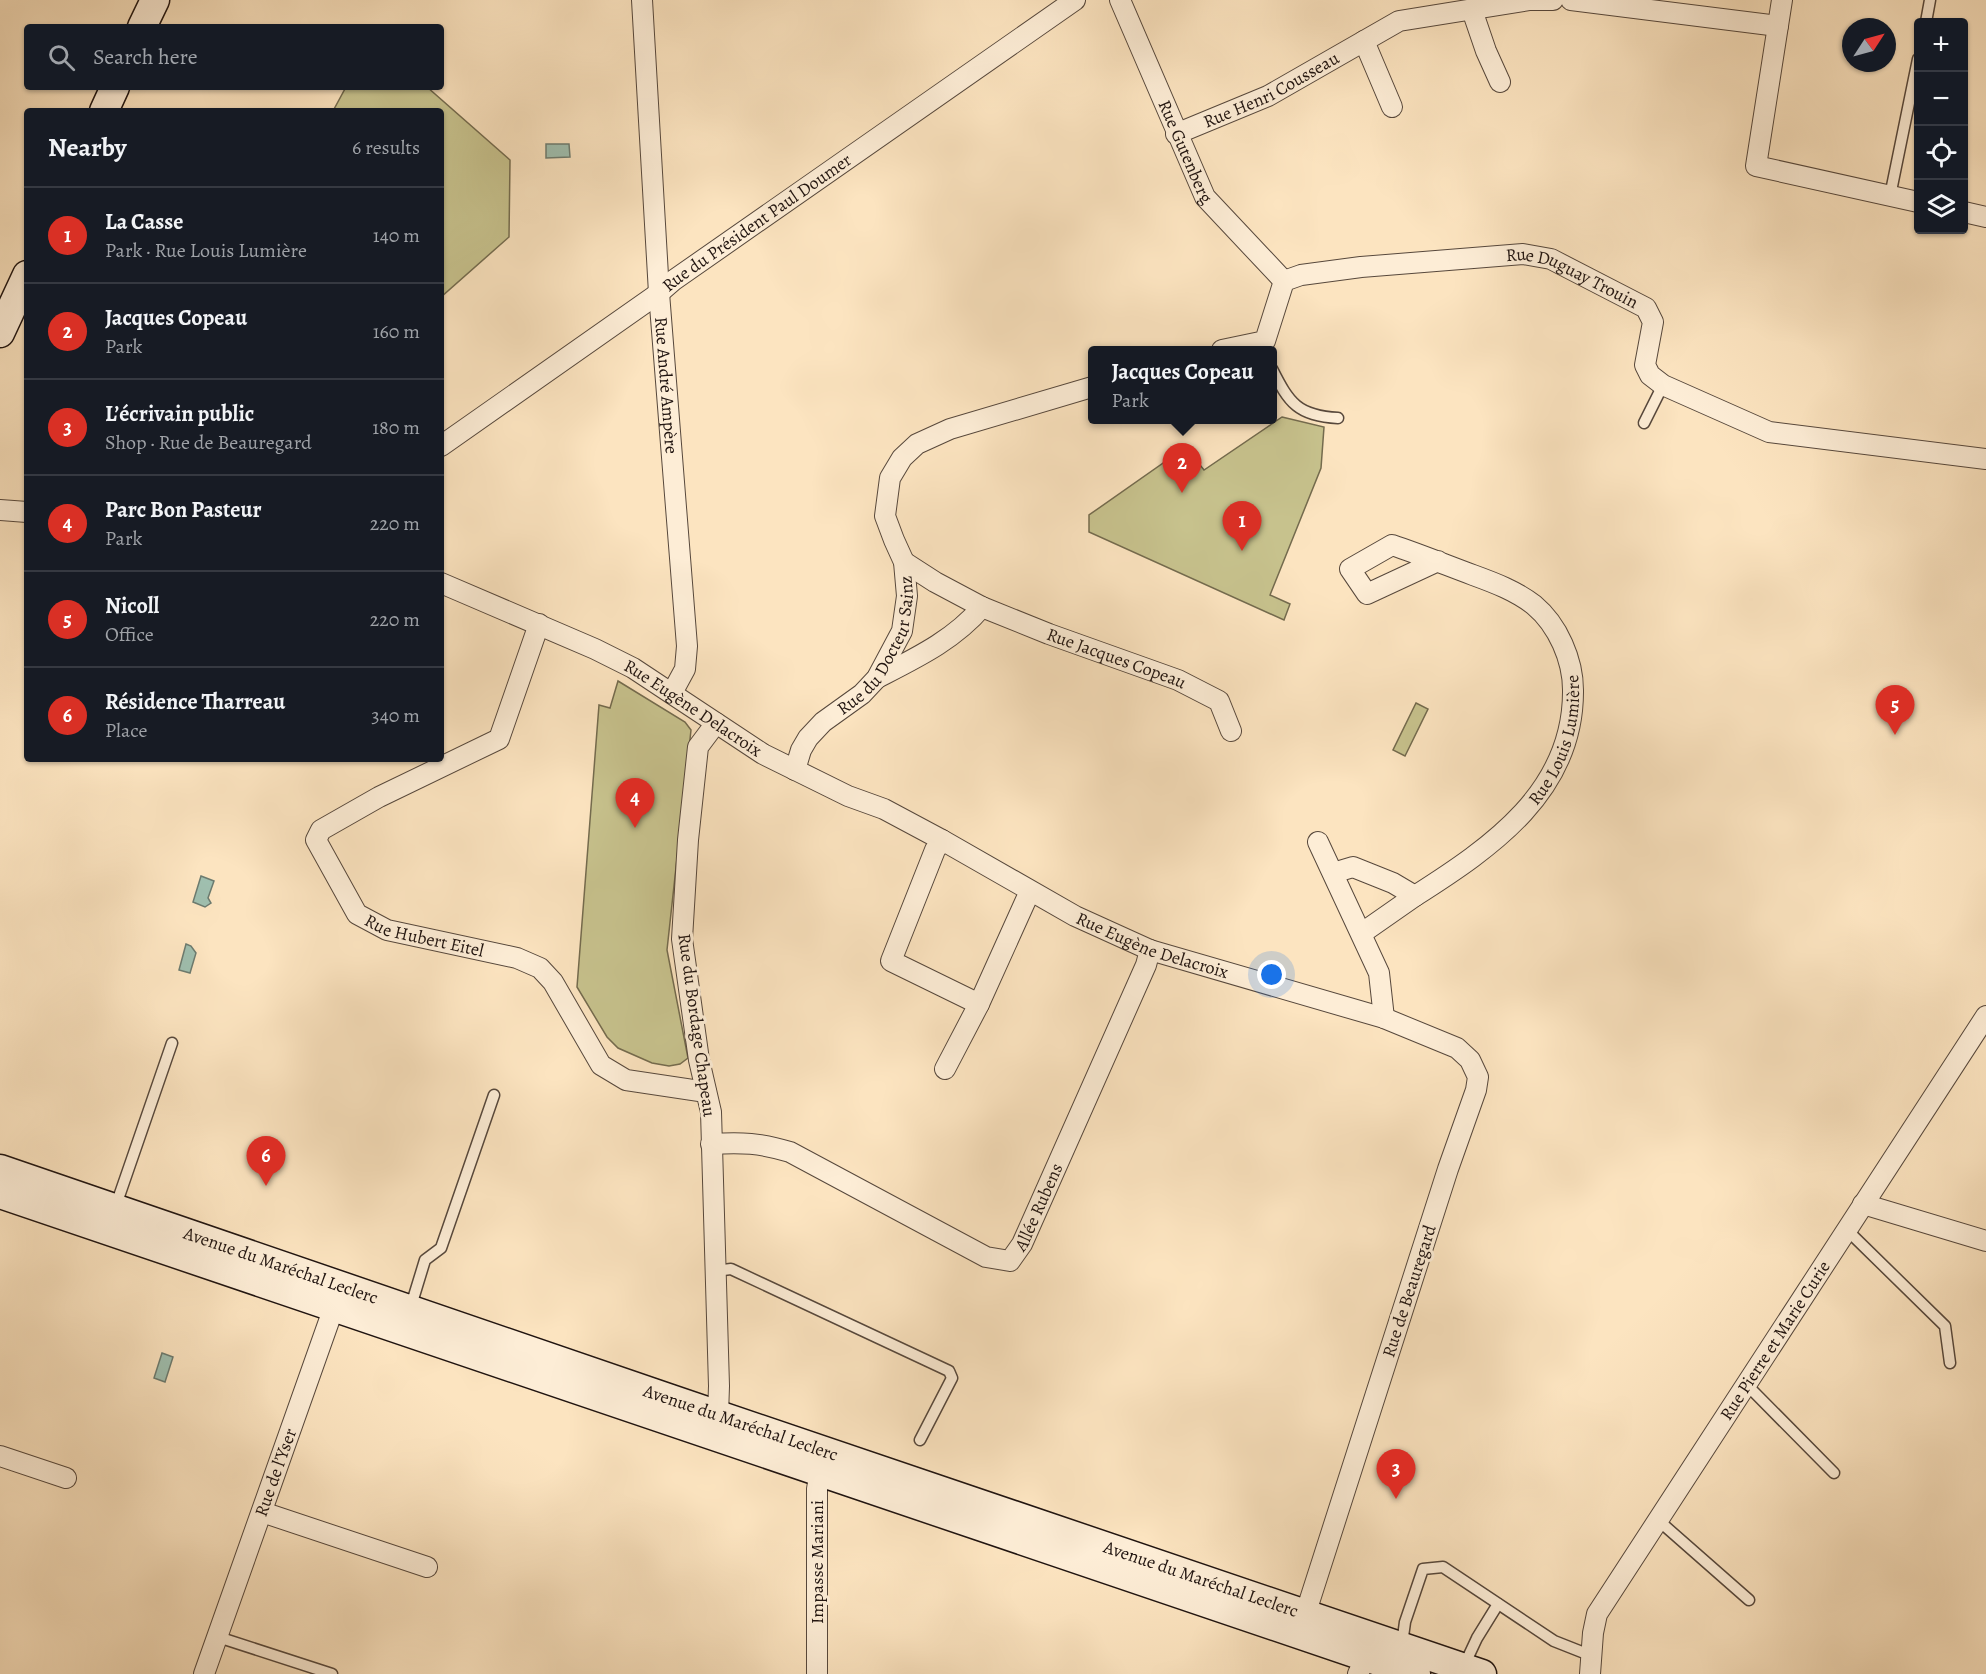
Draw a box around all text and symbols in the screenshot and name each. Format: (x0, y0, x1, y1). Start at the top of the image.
north arrow (1842, 18, 1896, 72)
map controls (1914, 18, 1968, 234)
button: + (1914, 18, 1968, 72)
search box (24, 24, 444, 90)
icon: search (45, 41, 78, 74)
text: Search here (93, 42, 198, 72)
street label: Rue Henri Cousseau (1200, 46, 1344, 133)
button: − (1914, 72, 1968, 126)
street label: Rue Gutenberg (1152, 96, 1218, 209)
button: locate (1914, 126, 1968, 180)
text: Nearby (48, 130, 127, 165)
text: 6 results (352, 134, 420, 161)
street label: Rue du Président Paul Doumer (657, 148, 856, 297)
button: layers (1914, 180, 1968, 234)
text: La Casse (105, 207, 183, 237)
text: 1 (64, 222, 71, 249)
text: 140 m (373, 222, 420, 249)
text: Park · Rue Louis Lumière (105, 237, 307, 264)
street label: Rue Duguay Trouin (1505, 242, 1643, 314)
text: Jacques Copeau (105, 303, 247, 333)
street label: Rue André Ampère (649, 316, 684, 455)
text: 2 (63, 318, 72, 345)
text: 160 m (373, 318, 420, 345)
text: Park (105, 333, 143, 360)
popup (1088, 346, 1277, 424)
text: Jacques Copeau (1111, 357, 1254, 387)
text: Park (1111, 387, 1149, 414)
text: L’écrivain public (105, 399, 254, 429)
text: 3 (63, 414, 72, 441)
text: 180 m (372, 414, 420, 441)
text: Shop · Rue de Beauregard (105, 429, 312, 456)
pin: 2 (1162, 444, 1202, 493)
text: Parc Bon Pasteur (105, 495, 262, 525)
pin: 1 (1222, 502, 1262, 551)
text: 4 (63, 510, 72, 537)
text: 220 m (370, 510, 420, 537)
text: Park (105, 525, 143, 552)
street label: Rue du Docteur Sainz (832, 575, 919, 720)
text: Nicoll (105, 591, 159, 621)
text: 5 (63, 606, 72, 633)
text: 220 m (370, 606, 420, 633)
text: Office (105, 621, 154, 648)
street label: Rue Jacques Copeau (1043, 622, 1191, 694)
street label: Rue Eugène Delacroix (620, 653, 767, 762)
street label: Rue Louis Lumière (1522, 674, 1585, 810)
pin: 5 (1876, 686, 1914, 735)
text: Résidence Tharreau (105, 687, 285, 717)
text: 6 (63, 702, 72, 729)
text: 340 m (371, 702, 420, 729)
text: Place (105, 717, 147, 744)
pin: 4 (616, 778, 654, 828)
street label: Rue Eugène Delacroix (1072, 906, 1232, 984)
street label: Rue Hubert Eitel (360, 908, 487, 963)
street label: Rue du Bordage Chapeau (672, 932, 722, 1118)
your location (1257, 960, 1286, 989)
pin: 6 (246, 1136, 286, 1186)
street label: Allée Rubens (1008, 1159, 1068, 1257)
street label: Avenue du Maréchal Leclerc (180, 1221, 381, 1310)
street label: Rue de Beauregard (1376, 1221, 1442, 1360)
street label: Rue Pierre et Marie Curie (1714, 1256, 1836, 1425)
street label: Avenue du Maréchal Leclerc (639, 1378, 841, 1467)
street label: Rue de l’Yser (249, 1425, 302, 1520)
pin: 3 (1376, 1450, 1416, 1499)
street label: Impasse Mariani (805, 1500, 829, 1624)
street label: Avenue du Maréchal Leclerc (1100, 1534, 1301, 1623)

